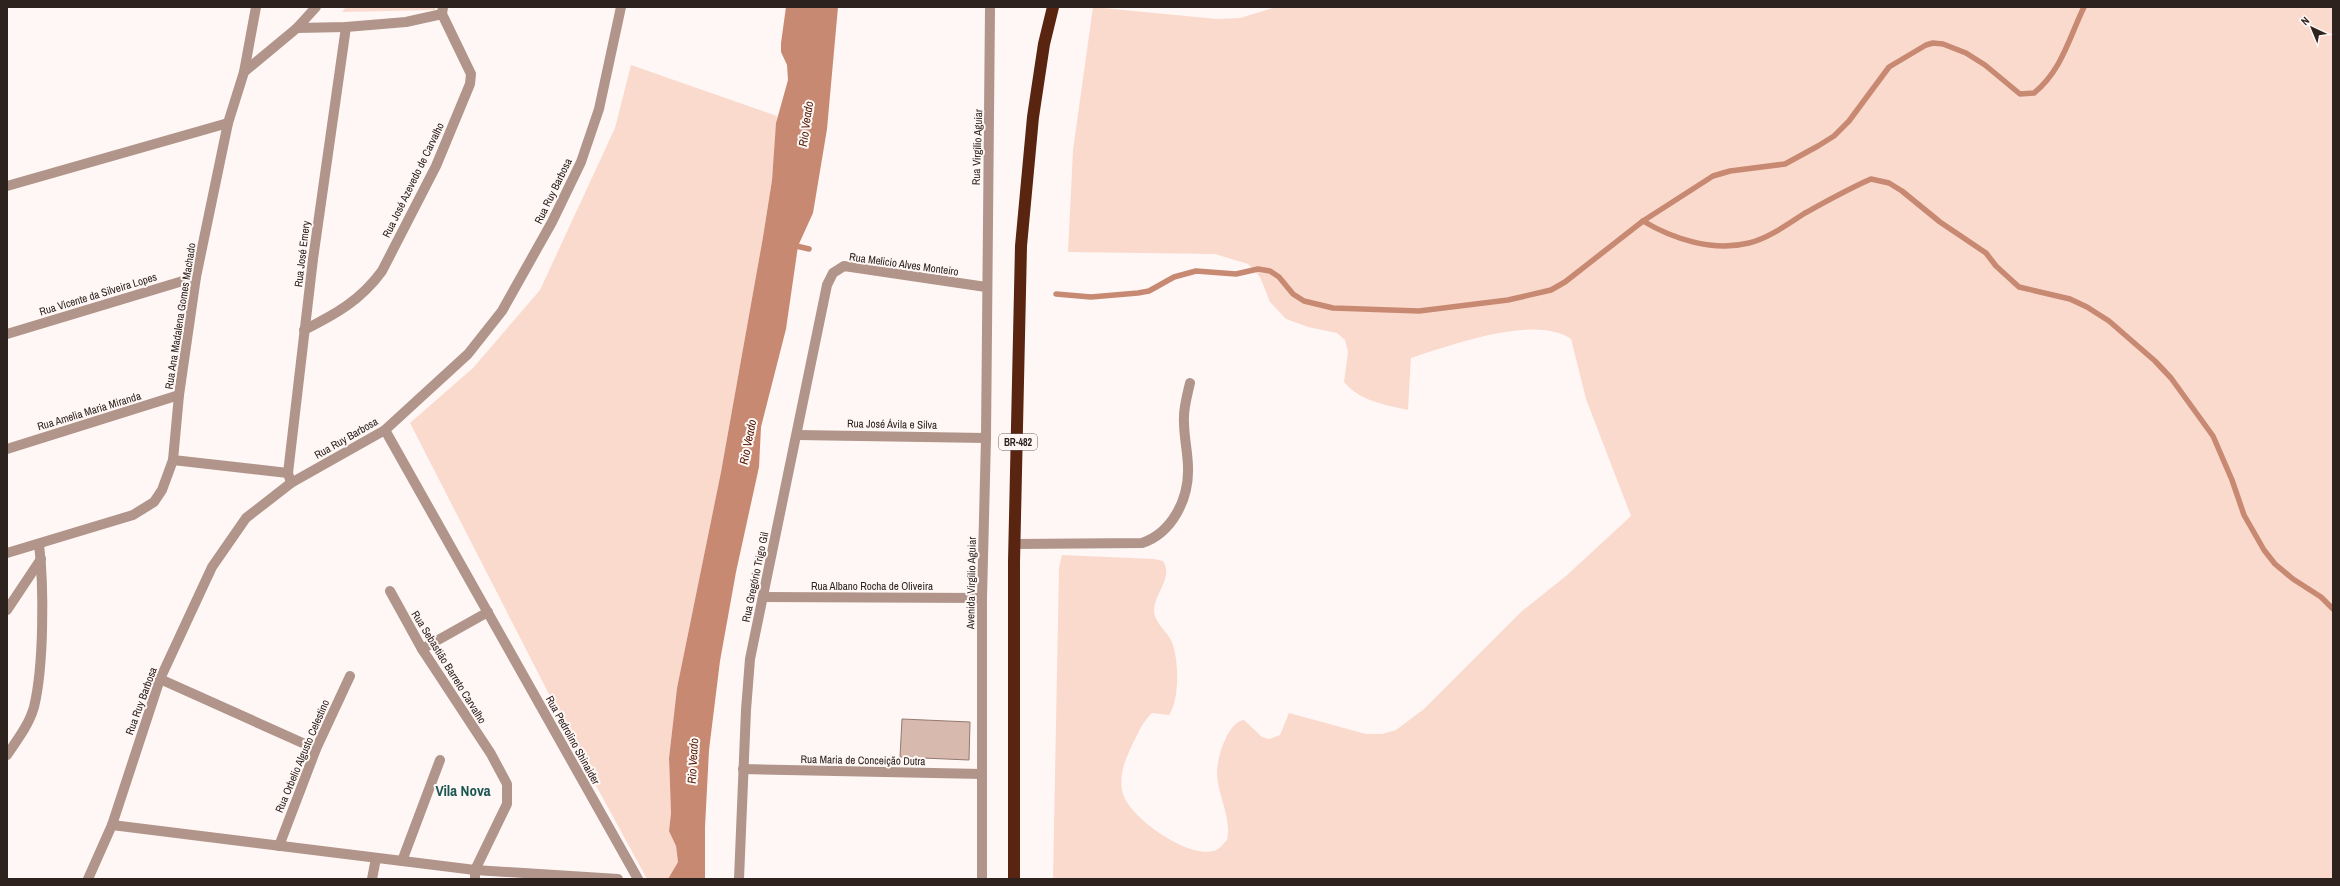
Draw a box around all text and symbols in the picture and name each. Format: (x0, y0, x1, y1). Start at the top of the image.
north arrow (2292, 8, 2332, 48)
text: N (2298, 14, 2312, 28)
water label: Rio Veado (795, 100, 817, 148)
street label: Rua Virgilio Aguiar (969, 109, 985, 185)
street label: Rua José Azevedo de Carvalho (379, 120, 447, 240)
street label: Rua Ruy Barbosa (531, 156, 575, 226)
street label: Rua José Emery (291, 220, 313, 288)
street label: Rua Ana Madalena Gomes Machado (162, 242, 198, 390)
street label: Rua Melicio Alves Monteiro (848, 249, 960, 279)
street label: Rua Vicente da Silveira Lopes (38, 269, 159, 319)
street label: Rua Amelia Maria Miranda (35, 389, 143, 433)
street label: Rua Ruy Barbosa (312, 414, 380, 462)
street label: Rua José Ávila e Silva (847, 416, 937, 432)
water label: Rio Veado (736, 417, 760, 466)
road number: BR-482 (999, 434, 1037, 450)
street label: Rua Gregório Trigo Gil (739, 531, 771, 623)
street label: Avenida Virgilio Aguiar (963, 537, 979, 630)
street label: Rua Albano Rocha de Oliveira (811, 579, 933, 593)
street label: Rua Sebastião Barreto Carvalho (409, 608, 489, 726)
street label: Rua Ruy Barbosa (122, 665, 160, 737)
street label: Rua Pedrolino Shinaider (543, 693, 603, 787)
street label: Rua Orbelio Algusto Celestino (272, 697, 332, 815)
water label: Rio Veado (684, 737, 702, 784)
street label: Rua Maria de Conceição Dutra (800, 752, 926, 768)
district label: Vila Nova (435, 780, 491, 801)

